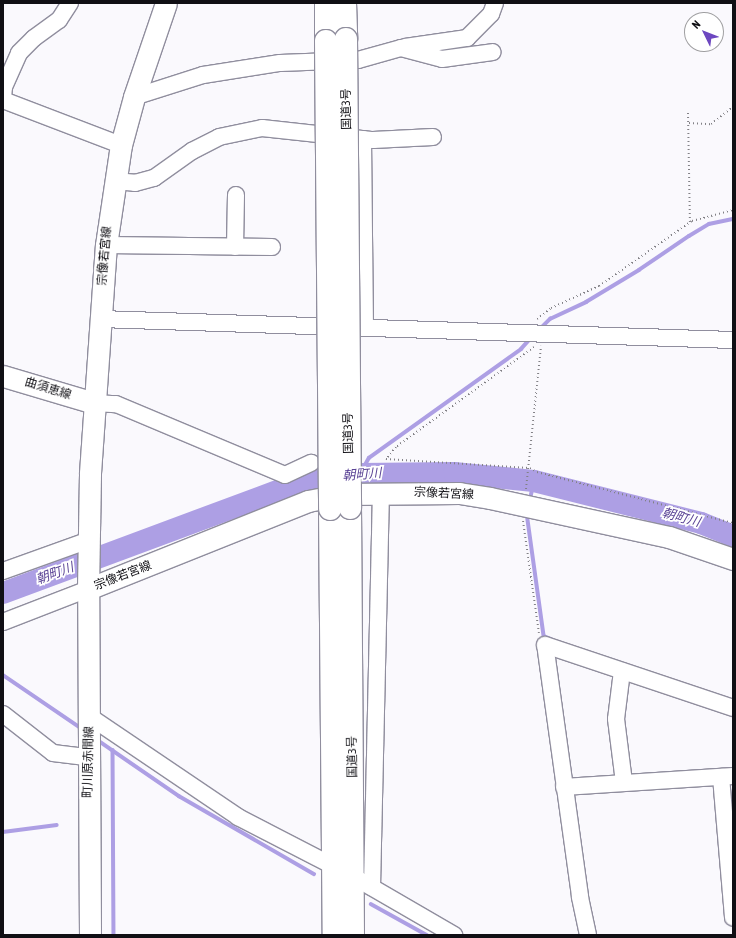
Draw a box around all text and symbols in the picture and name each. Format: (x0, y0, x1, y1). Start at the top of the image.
north arrow (684, 12, 724, 52)
text: N (689, 18, 703, 31)
street label: 国道3号 (339, 88, 355, 130)
street label: 宗像若宮線 (95, 225, 115, 287)
street label: 曲須恵線 (23, 375, 73, 403)
street label: 国道3号 (341, 412, 357, 454)
water label: 朝町川 (342, 466, 382, 484)
street label: 宗像若宮線 (414, 485, 474, 503)
water label: 朝町川 (660, 505, 702, 531)
street label: 宗像若宮線 (92, 559, 154, 593)
water label: 朝町川 (34, 560, 76, 588)
street label: 町川原赤間線 (81, 726, 97, 798)
street label: 国道3号 (345, 736, 361, 778)

